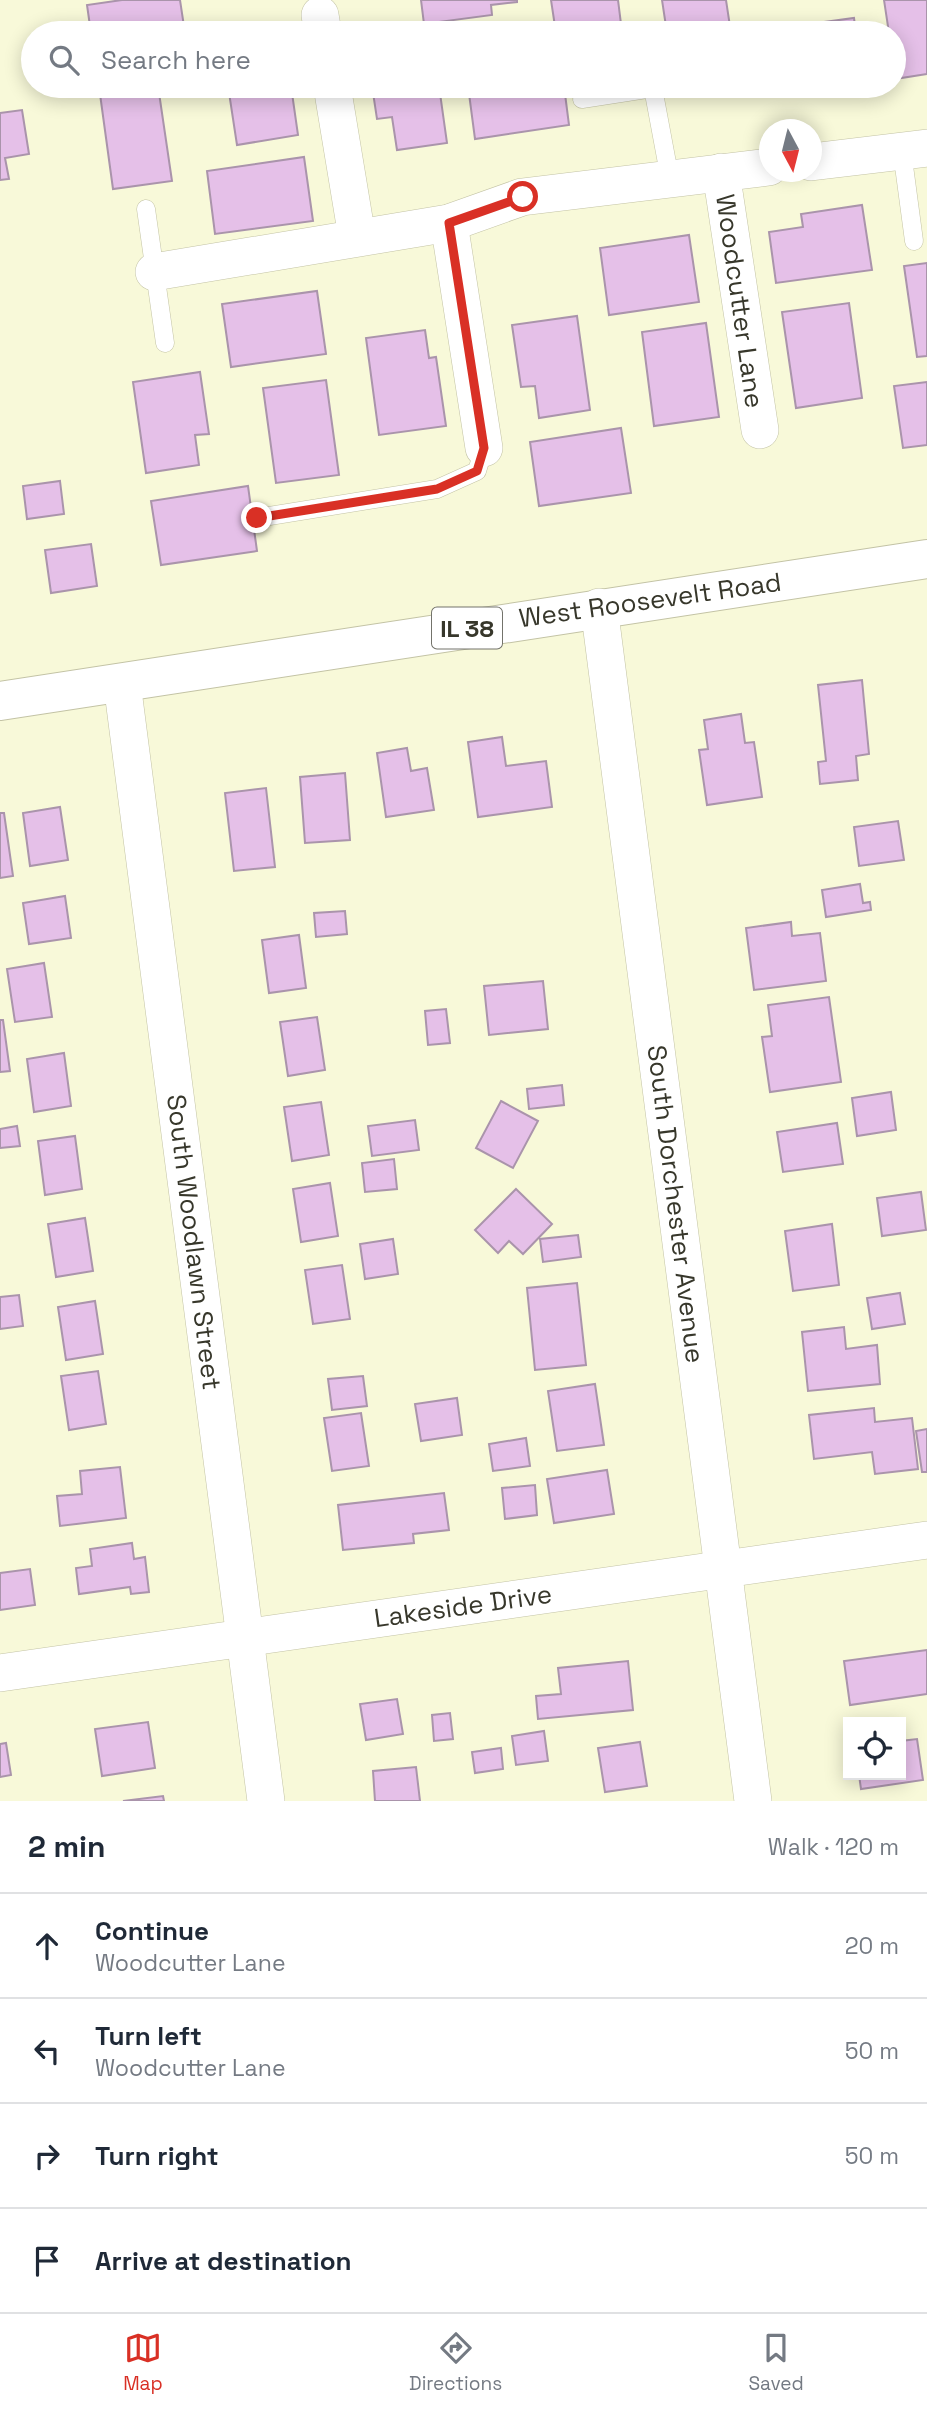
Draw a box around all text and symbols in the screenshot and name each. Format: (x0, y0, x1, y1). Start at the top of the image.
search box (21, 21, 906, 98)
icon: search (45, 41, 83, 79)
text: Search here (101, 43, 251, 77)
north arrow (759, 119, 822, 182)
route start (507, 181, 538, 212)
street label: Woodcutter Lane (708, 192, 772, 410)
route end (241, 502, 272, 533)
street label: West Roosevelt Road (517, 565, 783, 635)
road number: IL 38 (432, 608, 502, 648)
street label: South Dorchester Avenue (640, 1043, 712, 1365)
street label: South Woodlawn Street (159, 1092, 229, 1392)
street label: Lakeside Drive (372, 1577, 554, 1635)
map controls (843, 1717, 906, 1780)
button: locate (843, 1717, 906, 1780)
text: 2 min (28, 1827, 106, 1866)
text: Walk · 120 m (768, 1832, 899, 1862)
text: Continue (95, 1914, 209, 1948)
icon: ahead (28, 1927, 66, 1965)
text: 20 m (845, 1931, 899, 1961)
text: Woodcutter Lane (95, 1948, 286, 1978)
text: Turn left (95, 2019, 202, 2053)
icon: left (28, 2032, 66, 2070)
text: 50 m (845, 2036, 899, 2066)
text: Woodcutter Lane (95, 2053, 286, 2083)
icon: right (28, 2137, 66, 2175)
text: Turn right (95, 2139, 219, 2173)
text: 50 m (845, 2141, 899, 2171)
icon: arrive (28, 2242, 66, 2280)
text: Arrive at destination (95, 2244, 352, 2278)
tab: Map (123, 2329, 163, 2396)
tab: Directions (409, 2329, 502, 2396)
tab: Saved (748, 2329, 804, 2396)

